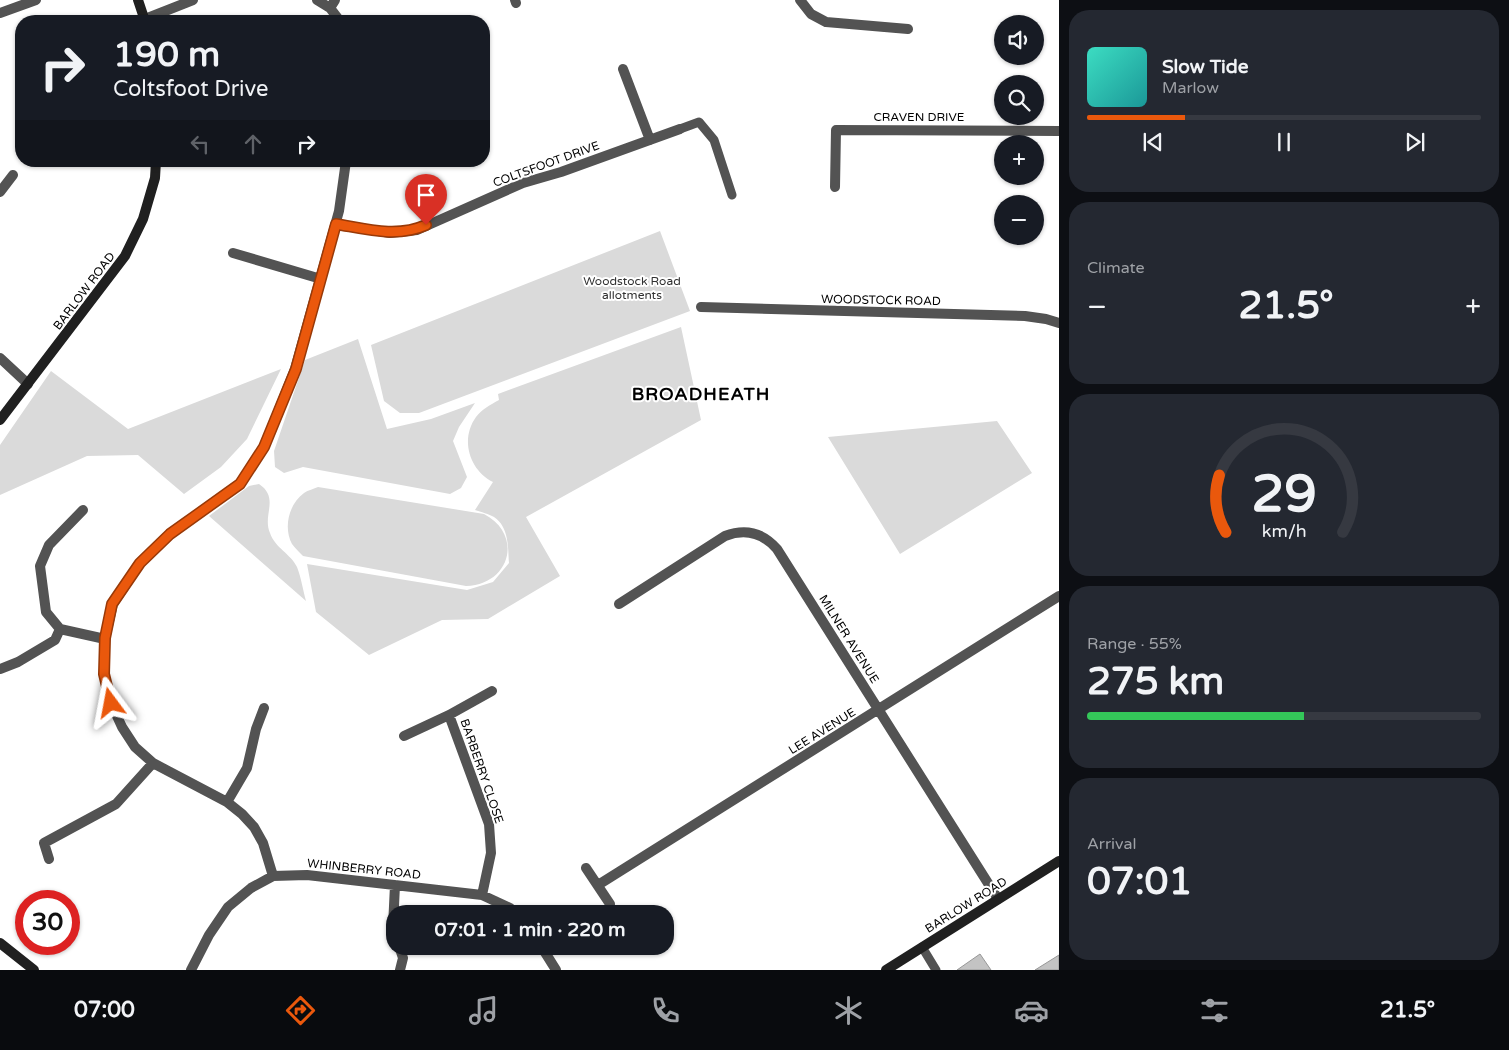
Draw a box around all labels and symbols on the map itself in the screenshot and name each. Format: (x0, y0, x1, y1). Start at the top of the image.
street label: CRAVEN DRIVE (873, 110, 965, 124)
street label: COLTSFOOT DRIVE (491, 138, 601, 190)
pin (405, 174, 447, 225)
street label: BARLOW ROAD (50, 249, 118, 333)
park label: Woodstock Road allotments (583, 274, 681, 302)
street label: WOODSTOCK ROAD (821, 292, 941, 308)
district label: BROADHEATH (632, 383, 770, 405)
street label: MILNER AVENUE (816, 592, 882, 686)
position arrow (84, 676, 136, 728)
street label: LEE AVENUE (786, 705, 858, 757)
street label: BARBERRY CLOSE (458, 717, 507, 825)
street label: WHINBERRY ROAD (306, 856, 422, 882)
street label: BARLOW ROAD (923, 874, 1009, 936)
speed limit sign: 30 (15, 890, 80, 955)

